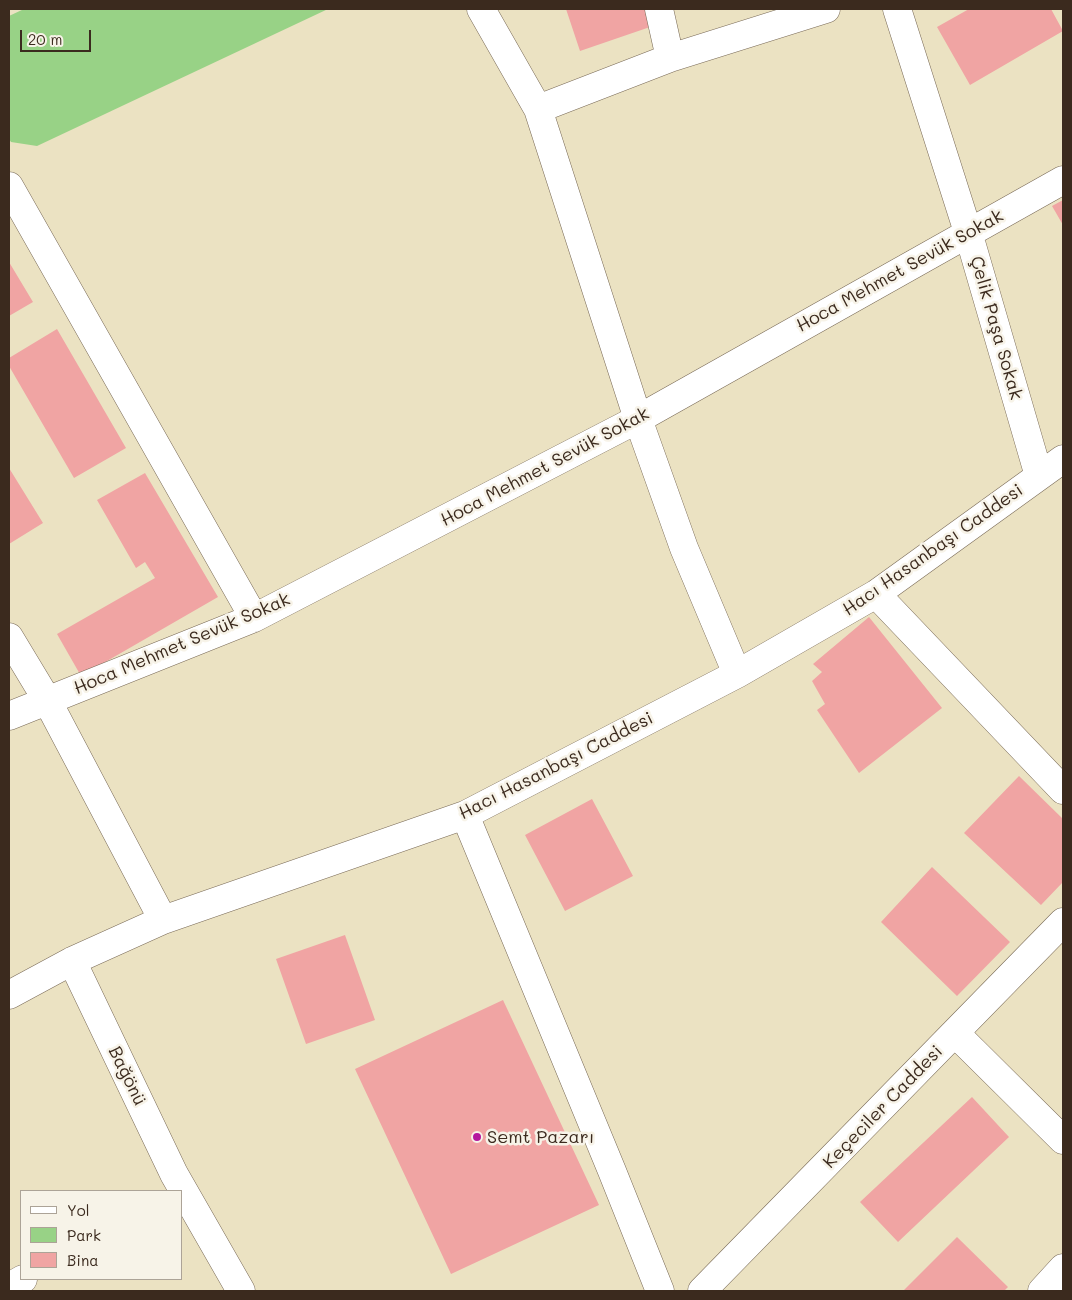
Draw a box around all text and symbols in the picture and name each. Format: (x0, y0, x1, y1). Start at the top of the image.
scale bar (22, 20, 94, 52)
text: 20 m (28, 29, 62, 49)
street label: Hoca Mehmet Sevük Sokak (793, 205, 1007, 337)
street label: Çelik Paşa Sokak (965, 254, 1027, 402)
street label: Hoca Mehmet Sevük Sokak (437, 403, 653, 531)
street label: Hacı Hasanbaşı Caddesi (839, 479, 1027, 621)
street label: Hoca Mehmet Sevük Sokak (71, 589, 293, 699)
street label: Hacı Hasanbaşı Caddesi (455, 708, 657, 824)
street label: Keçeciler Caddesi (819, 1041, 947, 1173)
street label: Bağönü (103, 1043, 151, 1109)
place label: Semt Pazarı (487, 1126, 594, 1148)
marker: Semt Pazarı (471, 1131, 483, 1143)
legend (20, 1190, 182, 1280)
text: Yol (67, 1200, 90, 1220)
text: Park (67, 1225, 101, 1245)
text: Bina (67, 1250, 99, 1270)

